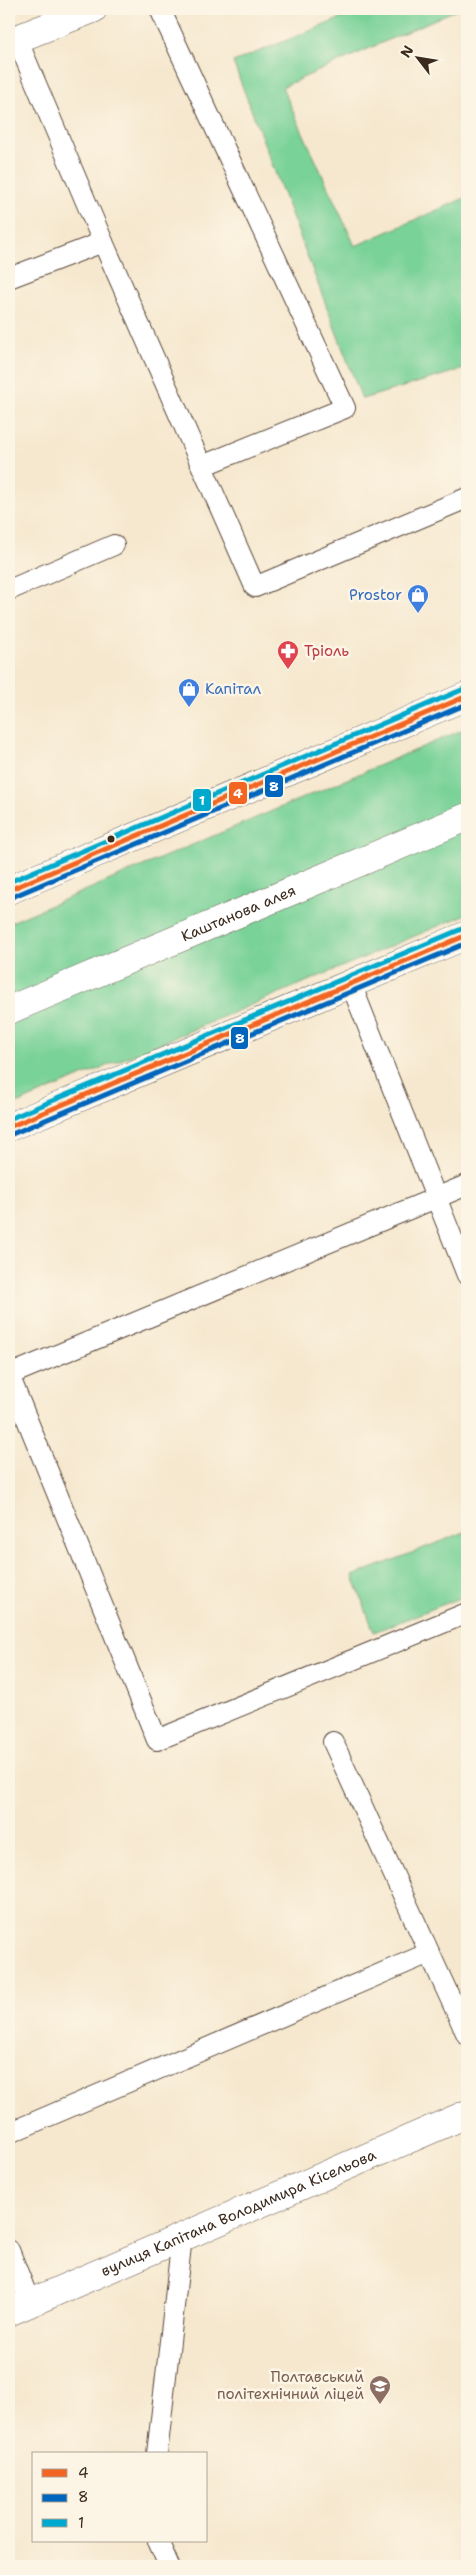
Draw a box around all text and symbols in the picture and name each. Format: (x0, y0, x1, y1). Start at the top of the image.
north arrow (394, 32, 444, 82)
text: N (396, 42, 417, 61)
shop icon: Prostor (406, 583, 430, 614)
place label: Prostor (349, 585, 402, 605)
pharmacy icon: Тріоль (276, 639, 300, 670)
place label: Тріоль (304, 641, 349, 661)
shop icon: Капітал (177, 677, 201, 708)
place label: Капітал (205, 679, 262, 699)
line badge: 8 (264, 774, 284, 798)
text: 8 (269, 777, 279, 795)
line badge: 4 (228, 781, 248, 805)
text: 4 (233, 784, 243, 802)
line badge: 1 (192, 788, 212, 812)
text: 1 (199, 791, 205, 809)
unlabelled marker (106, 834, 116, 844)
street label: Каштанова алея (178, 880, 299, 946)
line badge: 8 (230, 1026, 249, 1050)
text: 8 (235, 1029, 245, 1047)
street label: вулиця Капітана Володимира Кісельова (98, 2144, 380, 2281)
place label: Полтавський політехнічний ліцей (217, 2367, 364, 2404)
school or university icon: Полтавський політехнічний ліцей (368, 2374, 392, 2405)
legend (32, 2452, 208, 2542)
text: 4 (78, 2463, 89, 2483)
text: 8 (78, 2487, 89, 2507)
text: 1 (78, 2513, 84, 2533)

